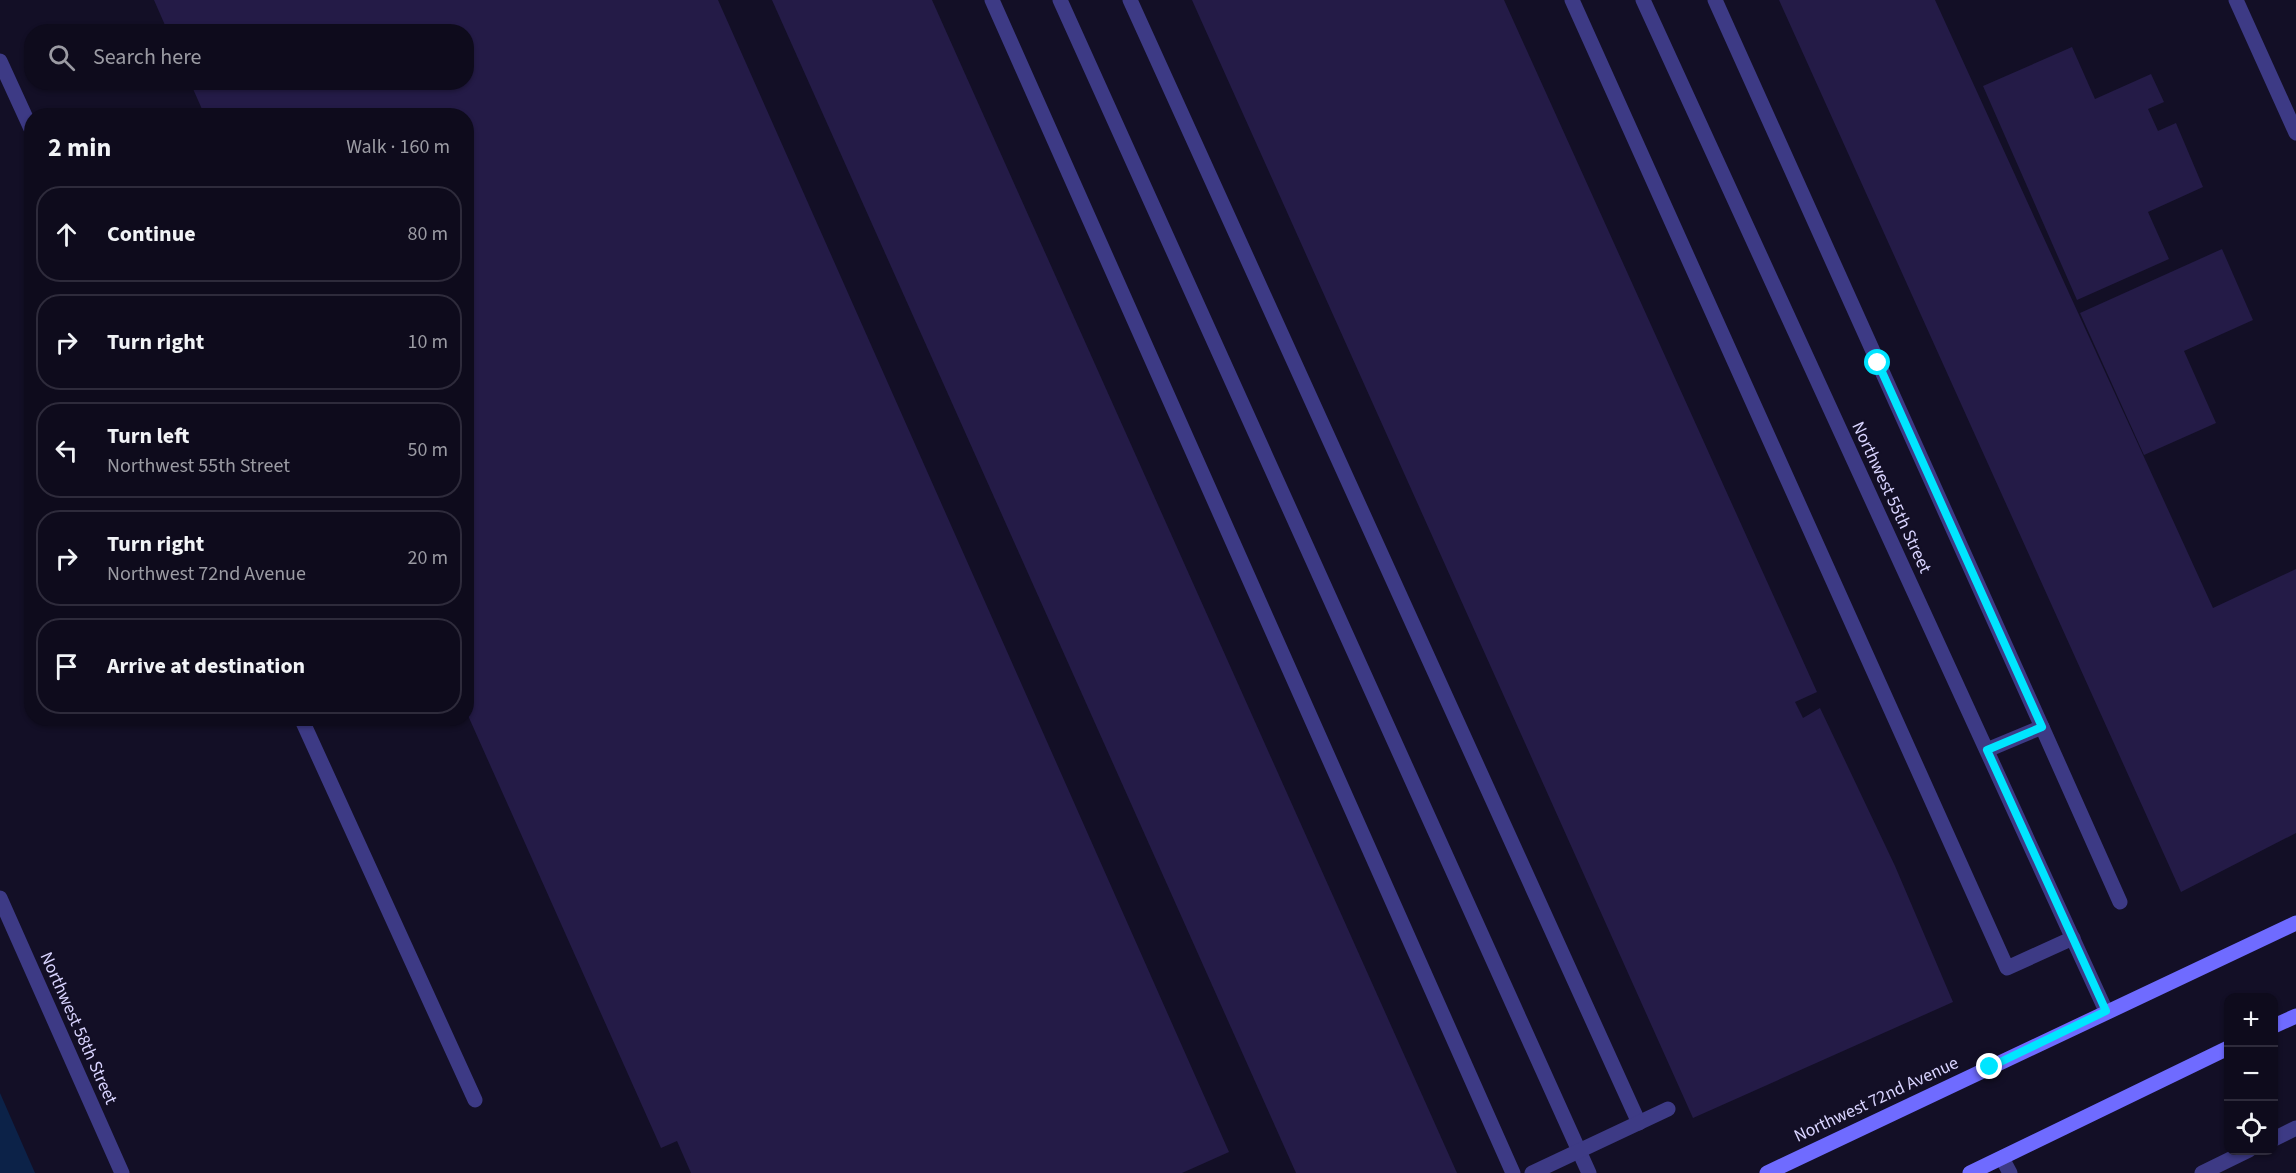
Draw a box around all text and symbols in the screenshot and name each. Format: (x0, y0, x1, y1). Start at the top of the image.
search box (24, 24, 474, 90)
icon: search (45, 41, 78, 74)
text: Search here (93, 41, 201, 73)
text: 2 min (48, 129, 111, 166)
text: Walk · 160 m (346, 133, 450, 161)
icon: ahead (50, 218, 83, 251)
text: Continue (107, 218, 196, 250)
text: 80 m (408, 220, 448, 248)
icon: right (50, 326, 83, 359)
text: Turn right (107, 326, 204, 358)
text: 10 m (408, 328, 448, 356)
route start (1864, 349, 1890, 375)
street label: Northwest 55th Street (1845, 417, 1938, 577)
text: Turn left (107, 420, 189, 452)
icon: left (50, 434, 83, 467)
text: 50 m (408, 436, 448, 464)
text: Northwest 55th Street (107, 452, 290, 480)
text: Turn right (107, 528, 204, 560)
icon: right (50, 542, 83, 575)
text: 20 m (408, 544, 448, 572)
text: Northwest 72nd Avenue (107, 560, 306, 588)
icon: arrive (50, 650, 83, 683)
text: Arrive at destination (107, 650, 305, 682)
street label: Northwest 58th Street (34, 948, 123, 1109)
map controls (2224, 993, 2278, 1155)
button: + (2224, 993, 2278, 1047)
button: − (2224, 1047, 2278, 1101)
street label: Northwest 72nd Avenue (1790, 1050, 1963, 1149)
route end (1976, 1053, 2002, 1079)
button: locate (2224, 1101, 2278, 1155)

